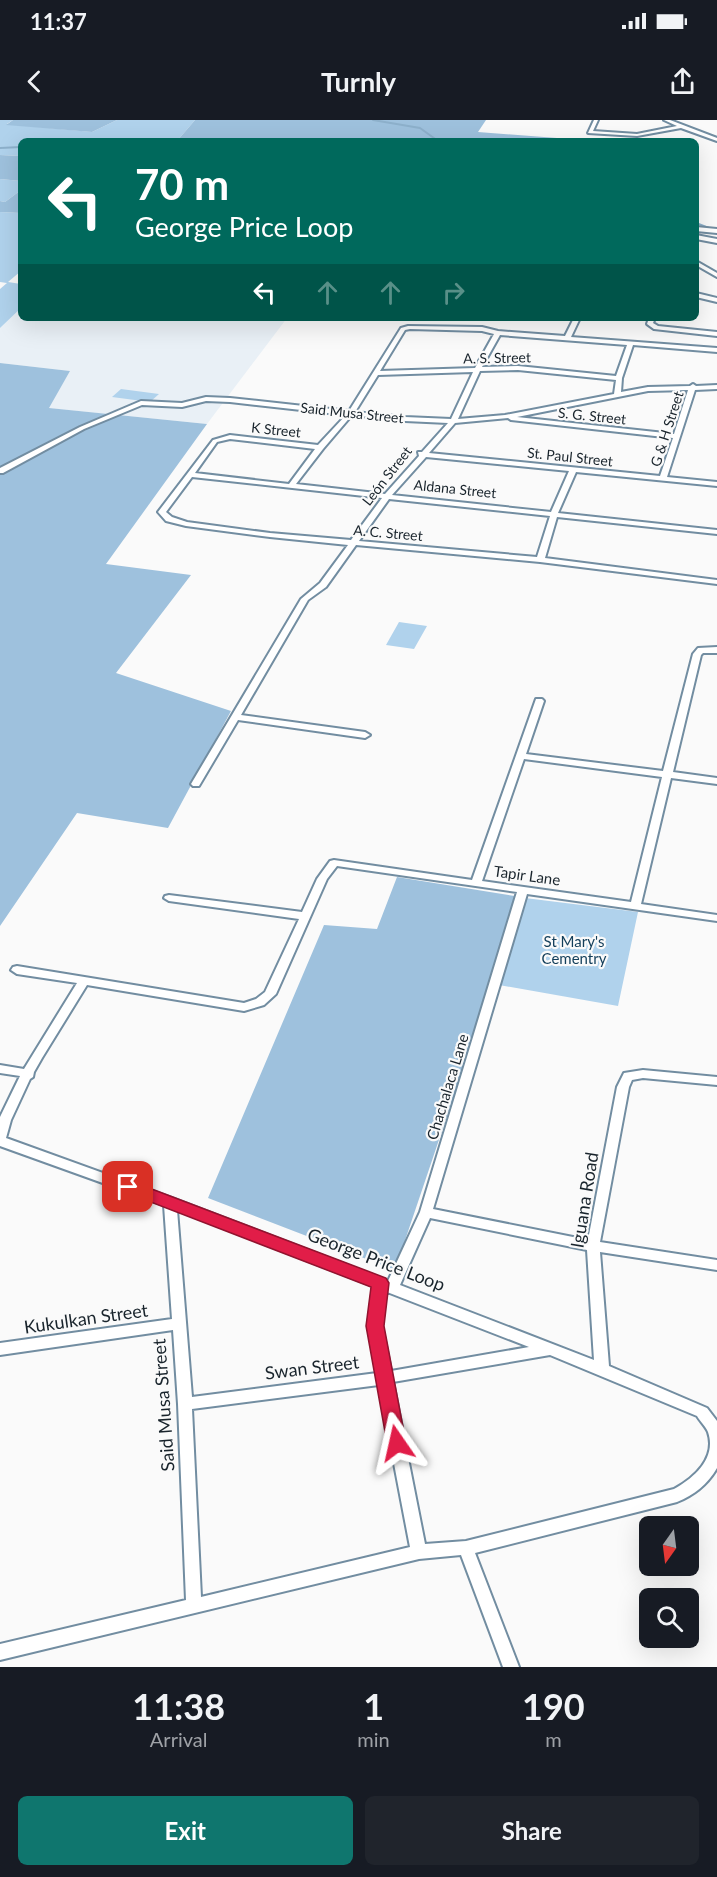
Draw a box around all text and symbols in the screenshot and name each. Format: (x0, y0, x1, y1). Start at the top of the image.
text: 11:37 (30, 8, 87, 35)
icon: back (18, 65, 51, 98)
text: Turnly (321, 65, 396, 98)
icon: share (666, 65, 699, 98)
text: 70 m (135, 159, 229, 209)
icon: left (36, 162, 114, 240)
text: George Price Loop (135, 210, 353, 243)
icon: left (248, 276, 281, 309)
icon: ahead (311, 276, 344, 309)
icon: ahead (374, 276, 407, 309)
icon: right (437, 276, 470, 309)
street label: A. S. Street (463, 348, 531, 367)
street label: G & H Street (646, 389, 687, 469)
street label: Said Musa Street (300, 399, 404, 426)
street label: S. G. Street (557, 403, 627, 428)
street label: K Street (250, 418, 302, 441)
street label: León Street (358, 443, 415, 509)
street label: St. Paul Street (526, 444, 614, 469)
street label: Aldana Street (413, 476, 497, 501)
street label: A. C. Street (353, 521, 423, 544)
street label: Tapir Lane (493, 861, 562, 889)
park label: St Mary's Cementry (542, 932, 607, 967)
street label: Chachalaca Lane (422, 1032, 472, 1142)
street label: Iguana Road (566, 1150, 602, 1249)
pin (102, 1161, 153, 1212)
icon: arrive (111, 1170, 144, 1203)
street label: George Price Loop (304, 1223, 448, 1295)
street label: Kukulkan Street (22, 1298, 150, 1338)
street label: Said Musa Street (147, 1337, 179, 1472)
street label: Swan Street (264, 1350, 361, 1384)
position arrow (365, 1411, 429, 1475)
north arrow (639, 1516, 699, 1576)
map controls (639, 1516, 699, 1648)
button: search (639, 1588, 699, 1648)
text: 11:38 (132, 1684, 225, 1728)
text: 1 (363, 1684, 384, 1728)
text: 190 (522, 1684, 585, 1728)
text: Arrival (150, 1727, 207, 1751)
text: min (357, 1727, 390, 1751)
text: m (545, 1727, 562, 1751)
button: Exit (18, 1796, 353, 1865)
button: Share (365, 1796, 699, 1865)

